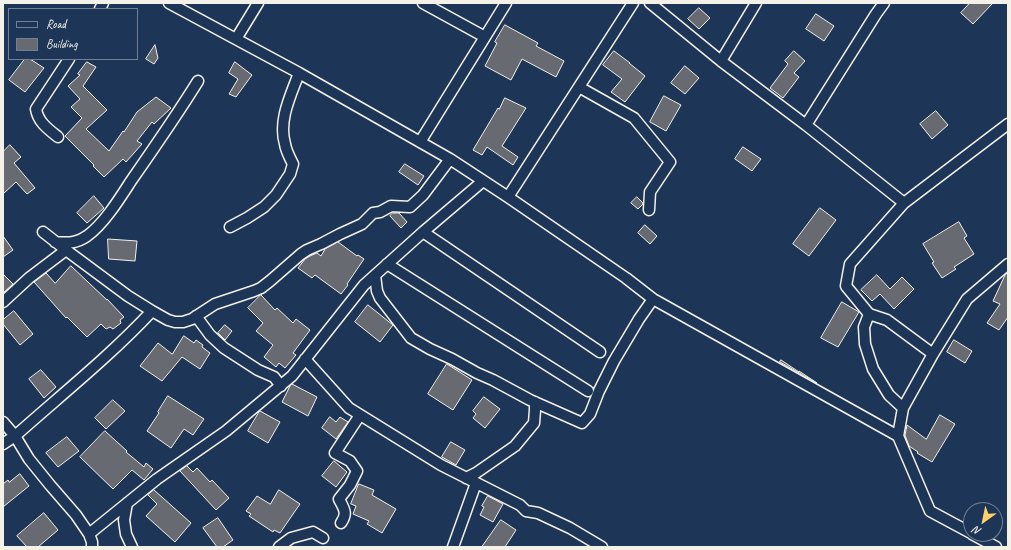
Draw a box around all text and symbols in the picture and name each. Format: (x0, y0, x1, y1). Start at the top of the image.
legend (8, 8, 138, 60)
text: Road (46, 16, 66, 32)
text: Building (46, 36, 78, 52)
north arrow (963, 502, 1003, 542)
text: N (970, 523, 984, 539)

